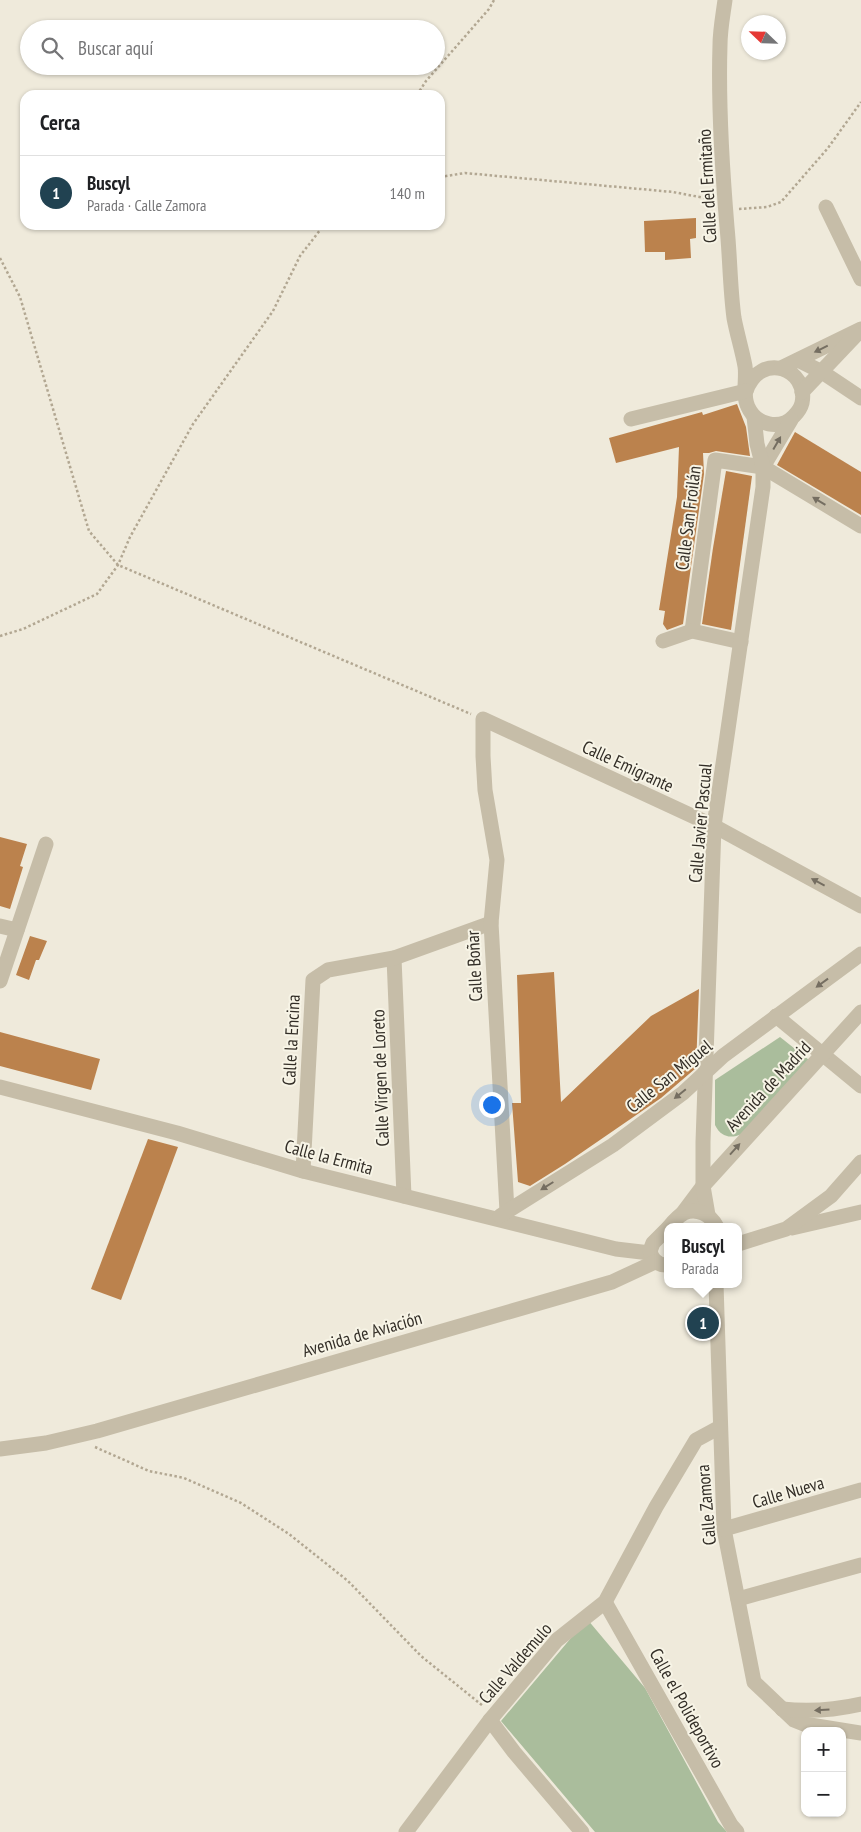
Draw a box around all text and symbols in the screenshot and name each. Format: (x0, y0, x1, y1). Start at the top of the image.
north arrow (741, 15, 786, 60)
search box (20, 20, 445, 75)
icon: search (38, 34, 66, 62)
text: Buscar aquí (78, 36, 153, 60)
text: Cerca (40, 109, 80, 136)
street label: Calle del Ermitaño (693, 128, 721, 244)
text: Buscyl (87, 171, 130, 195)
text: 1 (52, 183, 60, 203)
text: 140 m (390, 183, 425, 203)
text: Parada · Calle Zamora (87, 195, 207, 215)
one-way arrow (814, 345, 828, 353)
one-way arrow (773, 437, 782, 450)
street label: Calle San Froilán (670, 465, 706, 571)
one-way arrow (813, 496, 826, 505)
street label: Calle Emigrante (579, 735, 677, 797)
street label: Calle Javier Pascual (683, 761, 717, 884)
one-way arrow (811, 878, 825, 887)
street label: Calle Boñar (461, 930, 487, 1002)
one-way arrow (815, 978, 828, 988)
street label: Calle la Encina (277, 994, 305, 1086)
street label: Calle Virgen de Loreto (366, 1009, 394, 1147)
street label: Calle San Miguel (621, 1034, 717, 1118)
street label: Avenida de Madrid (720, 1036, 816, 1136)
one-way arrow (674, 1089, 687, 1100)
your location (479, 1092, 505, 1118)
street label: Calle la Ermita (282, 1134, 376, 1180)
one-way arrow (729, 1144, 741, 1156)
one-way arrow (540, 1182, 553, 1191)
popup (664, 1223, 742, 1288)
text: Buscyl (681, 1234, 725, 1258)
text: Parada (681, 1258, 719, 1278)
pin: 1 (687, 1304, 719, 1342)
street label: Avenida de Aviación (299, 1306, 425, 1362)
street label: Calle Zamora (691, 1464, 721, 1546)
street label: Calle Nueva (749, 1471, 827, 1513)
street label: Calle Valdemulo (473, 1618, 557, 1708)
street label: Calle el Polideportivo (645, 1644, 730, 1772)
one-way arrow (814, 1707, 830, 1715)
map controls (801, 1727, 846, 1817)
button: + (801, 1727, 846, 1772)
button: − (801, 1772, 846, 1817)

